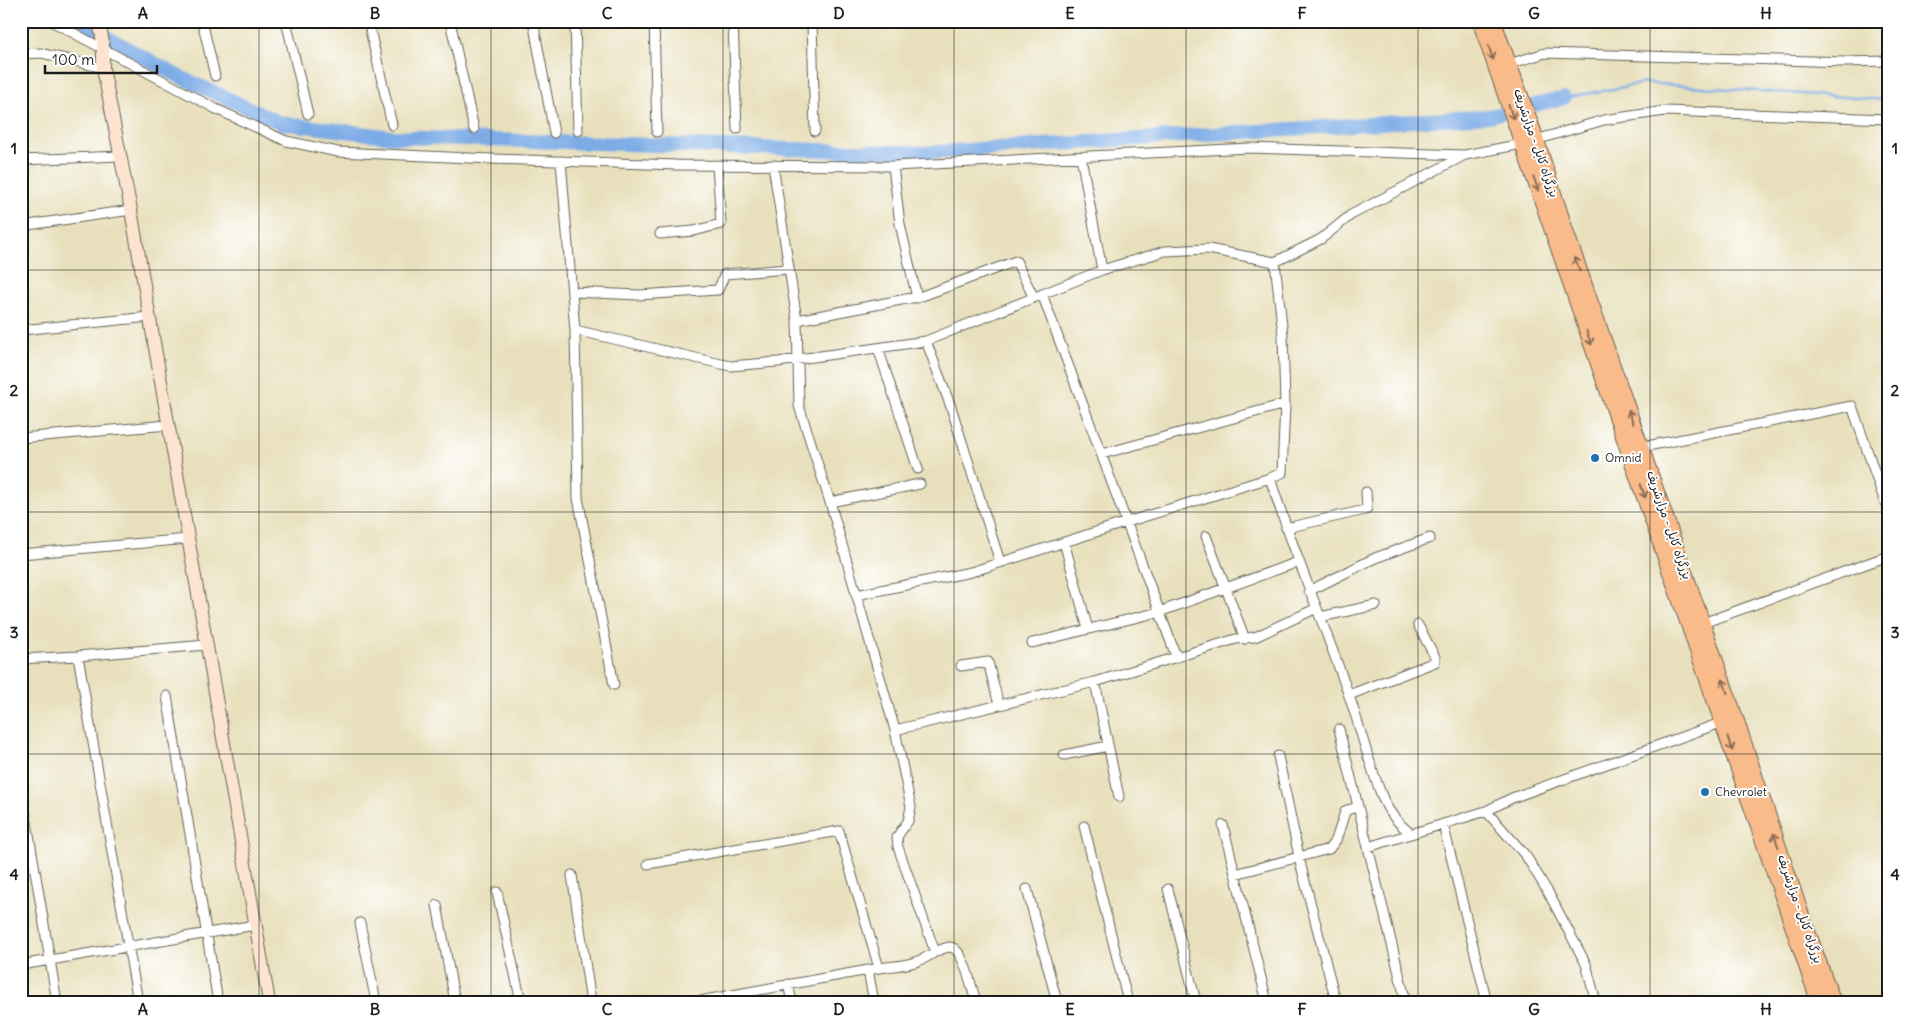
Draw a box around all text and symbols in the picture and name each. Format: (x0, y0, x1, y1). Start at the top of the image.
text: A (138, 3, 148, 23)
text: B (370, 3, 381, 23)
text: C (602, 3, 613, 23)
text: D (833, 3, 845, 23)
text: E (1065, 3, 1075, 23)
text: F (1297, 3, 1307, 23)
text: G (1528, 3, 1540, 23)
text: H (1760, 3, 1772, 23)
scale bar (45, 42, 158, 74)
one-way arrow (1487, 45, 1496, 61)
text: 100 m (52, 50, 94, 69)
street label: بزرگراه کابل - مزارشریف (1510, 87, 1562, 199)
one-way arrow (1507, 104, 1516, 119)
text: 1 (11, 138, 17, 158)
text: 1 (1892, 138, 1898, 158)
one-way arrow (1532, 176, 1541, 192)
one-way arrow (1572, 256, 1581, 272)
one-way arrow (1585, 330, 1595, 346)
text: 2 (10, 380, 19, 400)
text: 2 (1891, 380, 1900, 400)
one-way arrow (1626, 410, 1635, 425)
place label: Omnid (1605, 450, 1642, 465)
marker: Omnid (1589, 452, 1601, 464)
street label: بزرگراه کابل - مزارشریف (1643, 469, 1695, 581)
one-way arrow (1639, 483, 1648, 498)
text: 3 (9, 622, 19, 642)
text: 3 (1890, 622, 1900, 642)
one-way arrow (1719, 678, 1729, 694)
one-way arrow (1726, 736, 1735, 751)
place label: Chevrolet (1715, 784, 1767, 799)
marker: Chevrolet (1699, 786, 1711, 798)
one-way arrow (1771, 833, 1780, 849)
street label: بزرگراه کابل - مزارشریف (1774, 853, 1826, 965)
text: 4 (9, 864, 19, 884)
text: 4 (1890, 864, 1900, 884)
text: A (138, 999, 148, 1019)
text: B (370, 999, 381, 1019)
text: C (602, 999, 613, 1019)
text: D (833, 999, 845, 1019)
text: E (1065, 999, 1075, 1019)
text: F (1297, 999, 1307, 1019)
text: G (1528, 999, 1540, 1019)
text: H (1760, 999, 1772, 1019)

